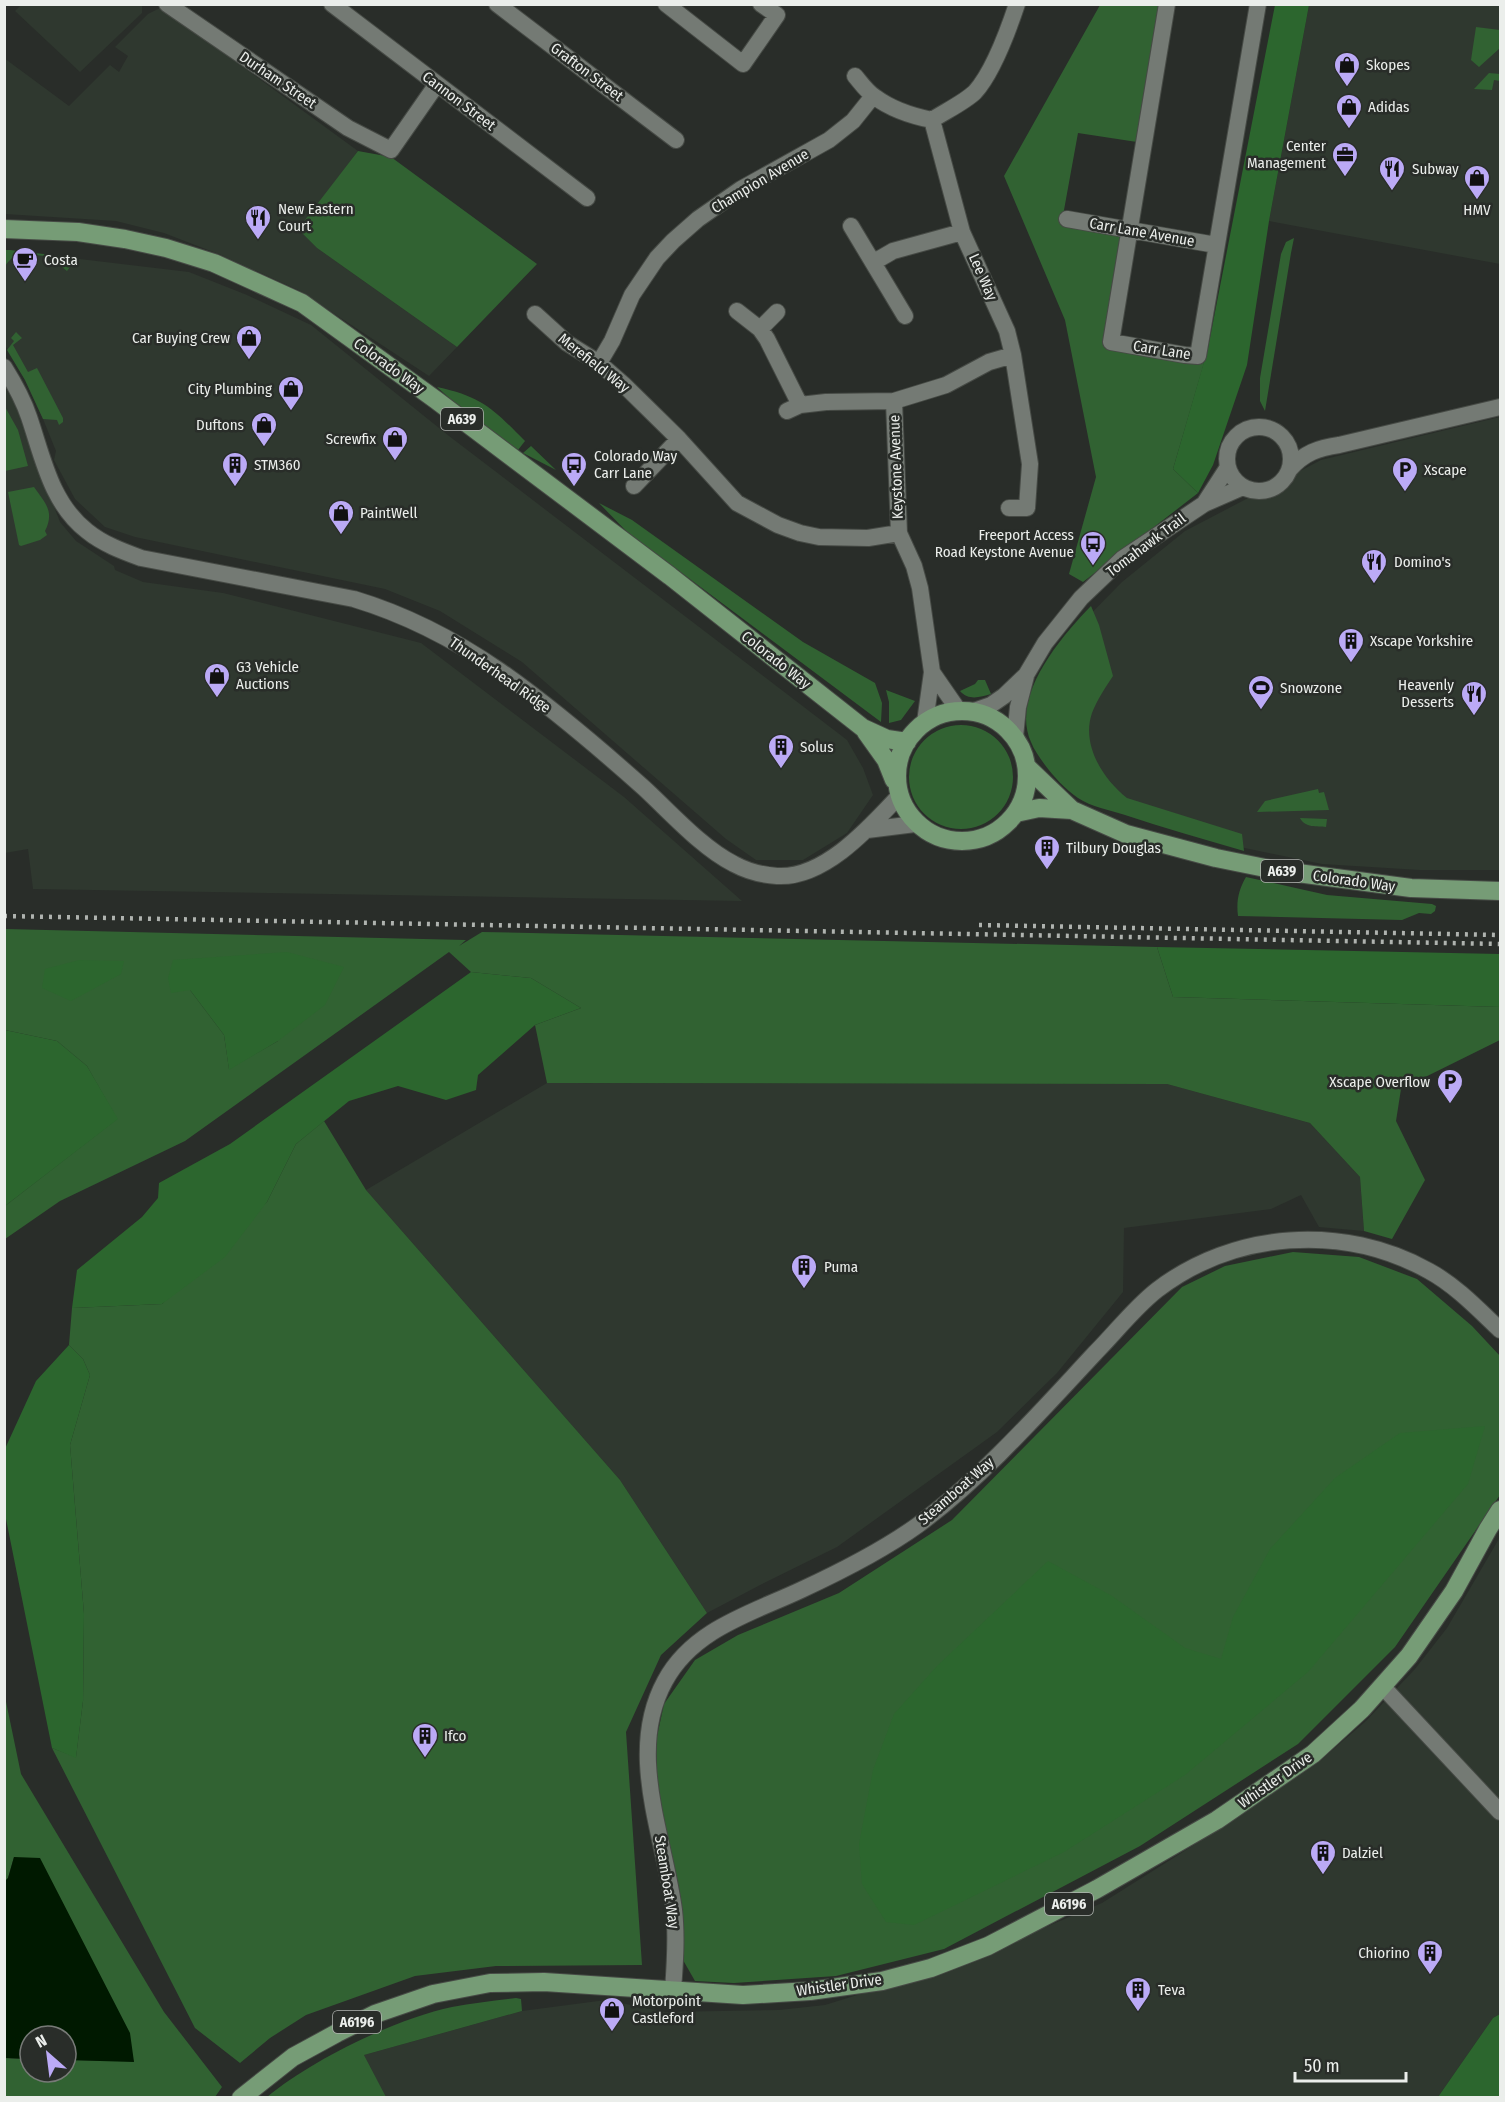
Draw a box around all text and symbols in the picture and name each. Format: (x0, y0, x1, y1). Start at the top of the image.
street label: Grafton Street (547, 39, 627, 105)
street label: Durham Street (236, 48, 320, 112)
shop icon: Skopes (1332, 50, 1362, 88)
place label: Skopes (1366, 56, 1410, 74)
street label: Cannon Street (419, 68, 499, 134)
shop icon: Adidas (1334, 92, 1364, 130)
place label: Adidas (1368, 98, 1409, 116)
place label: Center Management (1247, 137, 1327, 172)
office icon: Center Management (1330, 140, 1360, 178)
street label: Champion Avenue (708, 145, 812, 217)
restaurant icon: Subway (1377, 154, 1407, 192)
place label: Subway (1412, 160, 1459, 178)
shop icon: HMV (1462, 163, 1492, 201)
place label: New Eastern Court (278, 200, 354, 235)
place label: HMV (1463, 201, 1491, 219)
restaurant icon: New Eastern Court (243, 203, 273, 241)
street label: Carr Lane Avenue (1088, 214, 1196, 250)
cafe icon: Costa (10, 245, 40, 283)
place label: Costa (44, 251, 78, 269)
street label: Lee Way (965, 251, 1001, 303)
shop icon: Car Buying Crew (234, 323, 264, 361)
place label: Car Buying Crew (132, 329, 230, 347)
street label: Merefield Way (555, 330, 634, 397)
street label: Colorado Way (350, 334, 428, 398)
street label: Carr Lane (1132, 337, 1192, 363)
shop icon: City Plumbing (276, 374, 306, 412)
place label: City Plumbing (188, 380, 272, 398)
road number: A639 (441, 408, 483, 430)
shop icon: Duftons (249, 410, 279, 448)
street label: Keystone Avenue (885, 414, 907, 520)
place label: Duftons (196, 416, 244, 434)
shop icon: Screwfix (380, 424, 410, 462)
place label: Screwfix (326, 430, 376, 448)
place label: Colorado Way Carr Lane (594, 447, 677, 482)
building icon: STM360 (220, 450, 250, 488)
bus stop icon: Colorado Way Carr Lane (559, 450, 589, 488)
parking icon: Xscape (1390, 455, 1420, 493)
place label: STM360 (254, 456, 300, 474)
place label: Xscape (1424, 461, 1467, 479)
shop icon: PaintWell (326, 498, 356, 536)
place label: PaintWell (360, 504, 417, 522)
street label: Tomahawk Trail (1103, 509, 1189, 581)
place label: Freeport Access Road Keystone Avenue (935, 526, 1074, 561)
bus stop icon: Freeport Access Road Keystone Avenue (1078, 529, 1108, 567)
restaurant icon: Domino's (1359, 547, 1389, 585)
place label: Domino's (1394, 553, 1451, 571)
building icon: Xscape Yorkshire (1336, 626, 1366, 664)
street label: Colorado Way (738, 627, 815, 693)
place label: Xscape Yorkshire (1370, 632, 1473, 650)
street label: Thunderhead Ridge (446, 633, 554, 717)
place label: G3 Vehicle Auctions (236, 658, 299, 693)
shop icon: G3 Vehicle Auctions (202, 661, 232, 699)
sports icon: Snowzone (1246, 673, 1276, 711)
place label: Heavenly Desserts (1398, 676, 1454, 711)
place label: Snowzone (1280, 679, 1342, 697)
restaurant icon: Heavenly Desserts (1459, 679, 1489, 717)
building icon: Solus (766, 732, 796, 770)
place label: Solus (800, 738, 834, 756)
building icon: Tilbury Douglas (1032, 833, 1062, 871)
place label: Tilbury Douglas (1066, 839, 1161, 857)
road number: A639 (1261, 860, 1303, 882)
street label: Colorado Way (1312, 866, 1397, 896)
parking icon: Xscape Overflow (1435, 1067, 1465, 1105)
place label: Xscape Overflow (1329, 1073, 1430, 1091)
building icon: Puma (789, 1252, 819, 1290)
place label: Puma (824, 1258, 858, 1276)
street label: Steamboat Way (914, 1453, 998, 1529)
building icon: Ifco (410, 1721, 440, 1759)
place label: Ifco (444, 1727, 467, 1745)
street label: Whistler Drive (1235, 1748, 1315, 1812)
street label: Steamboat Way (651, 1834, 683, 1930)
building icon: Dalziel (1308, 1838, 1338, 1876)
place label: Dalziel (1342, 1844, 1383, 1862)
road number: A6196 (1045, 1893, 1093, 1915)
building icon: Chiorino (1415, 1938, 1445, 1976)
place label: Chiorino (1358, 1944, 1410, 1962)
street label: Whistler Drive (795, 1970, 883, 2000)
building icon: Teva (1123, 1975, 1153, 2013)
place label: Teva (1158, 1981, 1185, 1999)
place label: Motorpoint Castleford (632, 1992, 701, 2027)
shop icon: Motorpoint Castleford (597, 1995, 627, 2033)
road number: A6196 (333, 2011, 381, 2033)
north arrow (18, 2024, 78, 2084)
text: N (32, 2031, 50, 2052)
scale bar (1295, 2045, 1406, 2083)
text: 50 m (1304, 2055, 1340, 2077)

